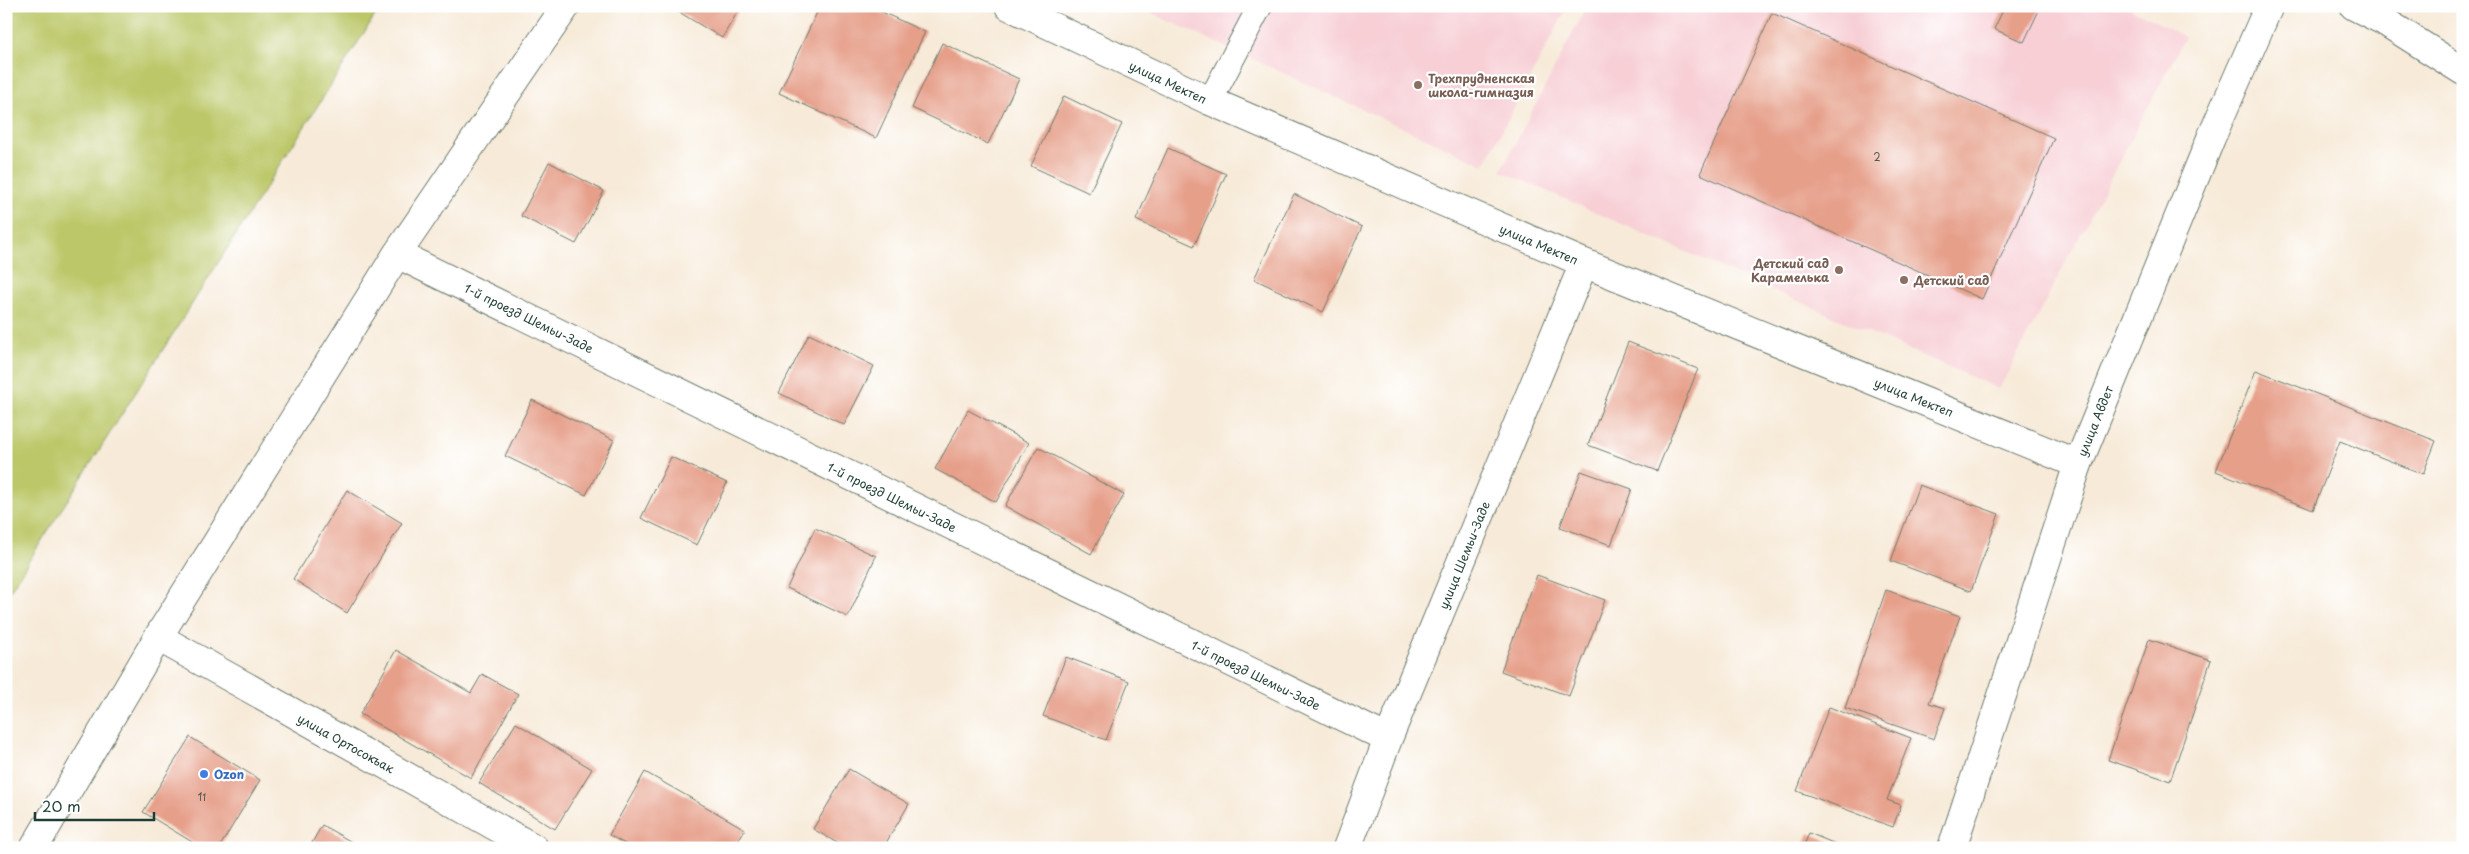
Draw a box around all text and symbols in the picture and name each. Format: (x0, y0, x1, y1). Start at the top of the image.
street label: улица Мектеп (1126, 56, 1210, 108)
place label: Трехпрудненская школа-гимназия (1428, 69, 1535, 101)
marker: Трехпрудненская школа-гимназия (1412, 79, 1424, 91)
house number: 2 (1873, 149, 1881, 164)
street label: улица Мектеп (1497, 219, 1581, 269)
place label: Детский сад Карамелька (1751, 254, 1829, 286)
marker: Детский сад Карамелька (1833, 264, 1845, 276)
place label: Детский сад (1913, 271, 1989, 289)
marker: Детский сад (1898, 274, 1910, 286)
street label: 1-й проезд Шемьи-Заде (461, 279, 597, 357)
street label: улица Мектеп (1872, 373, 1956, 421)
street label: улица Авдет (2073, 383, 2117, 459)
street label: 1-й проезд Шемьи-Заде (824, 458, 960, 536)
street label: улица Шемьи-Заде (1434, 498, 1494, 612)
street label: 1-й проезд Шемьи-Заде (1188, 636, 1324, 714)
street label: улица Ортосокъак (294, 709, 398, 778)
place label: Ozon (214, 765, 244, 783)
marker: Ozon (198, 768, 210, 780)
scale bar (35, 789, 154, 821)
house number: 11 (198, 789, 206, 804)
text: 20 m (42, 794, 81, 817)

